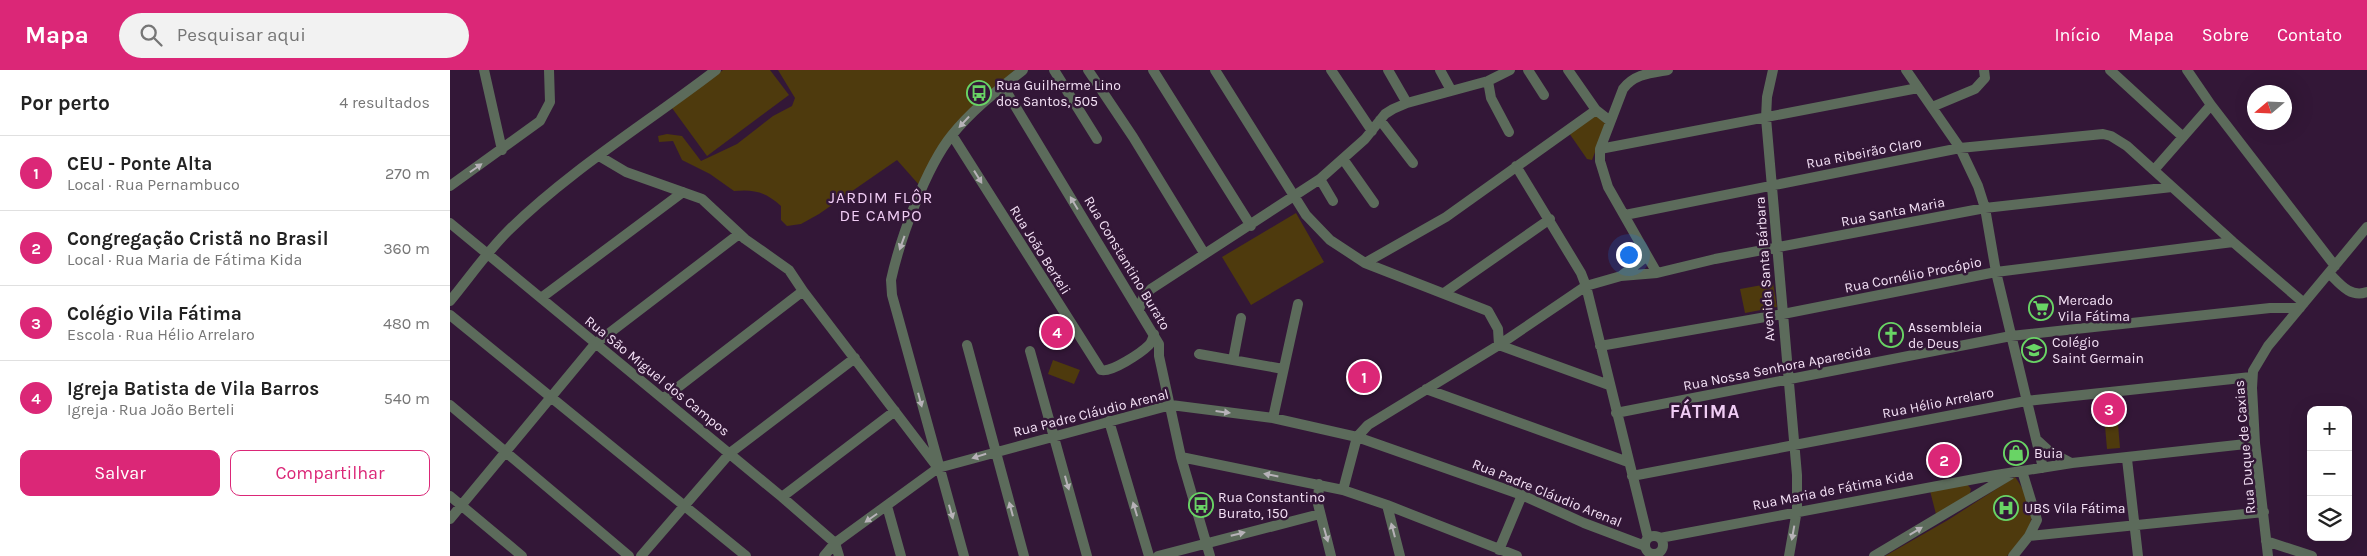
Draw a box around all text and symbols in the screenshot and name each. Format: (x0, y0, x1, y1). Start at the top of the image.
search box (119, 13, 469, 58)
text: Mapa (25, 21, 89, 49)
icon: search (137, 21, 165, 49)
text: Pesquisar aqui (177, 24, 306, 46)
text: Início (2054, 24, 2100, 46)
text: Mapa (2128, 24, 2174, 46)
text: Sobre (2202, 24, 2249, 46)
text: Contato (2277, 24, 2342, 46)
place label: Rua Guilherme Lino dos Santos, 505 (996, 77, 1121, 110)
bus stop icon: Rua Guilherme Lino dos Santos, 505 (966, 80, 992, 106)
north arrow (2247, 85, 2292, 130)
text: Por perto (20, 91, 110, 115)
text: 4 resultados (339, 93, 430, 112)
one-way arrow (958, 116, 970, 128)
street label: Rua Ribeirão Claro (1805, 133, 1923, 173)
text: CEU - Ponte Alta (67, 153, 212, 175)
one-way arrow (469, 163, 483, 173)
text: 1 (33, 164, 39, 183)
text: 270 m (385, 164, 430, 183)
one-way arrow (973, 170, 982, 183)
text: Local · Rua Pernambuco (67, 175, 240, 194)
district label: JARDIM FLÔR DE CAMPO (829, 188, 933, 225)
street label: Rua Constantino Burato (1080, 193, 1174, 333)
street label: Rua Santa Maria (1840, 194, 1946, 230)
one-way arrow (1070, 196, 1079, 209)
street label: Avenida Santa Bárbara (1751, 196, 1779, 342)
street label: Rua João Berteli (1006, 202, 1074, 298)
text: Congregação Cristã no Brasil (67, 228, 329, 250)
one-way arrow (898, 236, 906, 251)
text: 2 (31, 239, 41, 258)
text: 360 m (383, 239, 430, 258)
your location (1616, 242, 1642, 268)
text: Local · Rua Maria de Fátima Kida (67, 250, 302, 269)
street label: Rua Cornélio Procópio (1843, 253, 1983, 297)
place label: Mercado Vila Fátima (2058, 292, 2130, 325)
supermarket icon: Mercado Vila Fátima (2028, 295, 2054, 321)
text: Colégio Vila Fátima (67, 303, 242, 325)
street label: Rua São Miguel dos Campos (581, 312, 733, 440)
pin: 4 (1041, 313, 1073, 351)
text: 3 (31, 314, 41, 333)
text: 480 m (383, 314, 430, 333)
place label: Assembleia de Deus (1908, 319, 1982, 352)
church icon: Assembleia de Deus (1878, 322, 1904, 348)
text: Escola · Rua Hélio Arrelaro (67, 325, 255, 344)
place label: Colégio Saint Germain (2052, 334, 2144, 367)
school or university icon: Colégio Saint Germain (2021, 337, 2047, 363)
street label: Rua Nossa Senhora Aparecida (1682, 341, 1872, 395)
pin: 1 (1348, 358, 1380, 396)
text: Igreja Batista de Vila Barros (67, 378, 319, 400)
street label: Rua Duque de Caxias (2231, 379, 2259, 515)
street label: Rua Hélio Arrelaro (1881, 384, 1995, 422)
street label: Rua Padre Cláudio Arenal (1011, 385, 1171, 441)
text: 4 (31, 389, 41, 408)
text: 540 m (384, 389, 430, 408)
pin: 3 (2093, 390, 2125, 428)
one-way arrow (916, 392, 924, 407)
district label: FÁTIMA (1670, 398, 1740, 423)
text: Igreja · Rua João Berteli (67, 400, 235, 419)
map controls (2307, 406, 2352, 541)
button: + (2307, 406, 2352, 451)
one-way arrow (1216, 408, 1232, 416)
shop icon: Buia (2003, 440, 2029, 466)
pin: 2 (1928, 441, 1960, 479)
place label: Buia (2034, 445, 2063, 462)
button: Salvar (20, 450, 220, 496)
button: Compartilhar (230, 450, 430, 496)
button: − (2307, 451, 2352, 496)
one-way arrow (971, 453, 986, 461)
street label: Rua Padre Cláudio Arenal (1470, 455, 1624, 531)
street label: Rua Maria de Fátima Kida (1751, 466, 1915, 514)
one-way arrow (1264, 471, 1279, 479)
one-way arrow (1063, 475, 1071, 490)
place label: Rua Constantino Burato, 150 (1218, 489, 1325, 522)
bus stop icon: Rua Constantino Burato, 150 (1188, 492, 1214, 518)
hospital icon: UBS Vila Fátima (1993, 495, 2019, 521)
button: layers (2307, 496, 2352, 541)
place label: UBS Vila Fátima (2024, 500, 2126, 517)
one-way arrow (1007, 501, 1015, 516)
one-way arrow (1131, 502, 1139, 517)
one-way arrow (948, 505, 956, 520)
one-way arrow (864, 512, 877, 522)
one-way arrow (1389, 523, 1397, 538)
one-way arrow (1788, 526, 1796, 542)
one-way arrow (1909, 527, 1922, 536)
one-way arrow (1322, 528, 1330, 543)
one-way arrow (1231, 530, 1246, 538)

